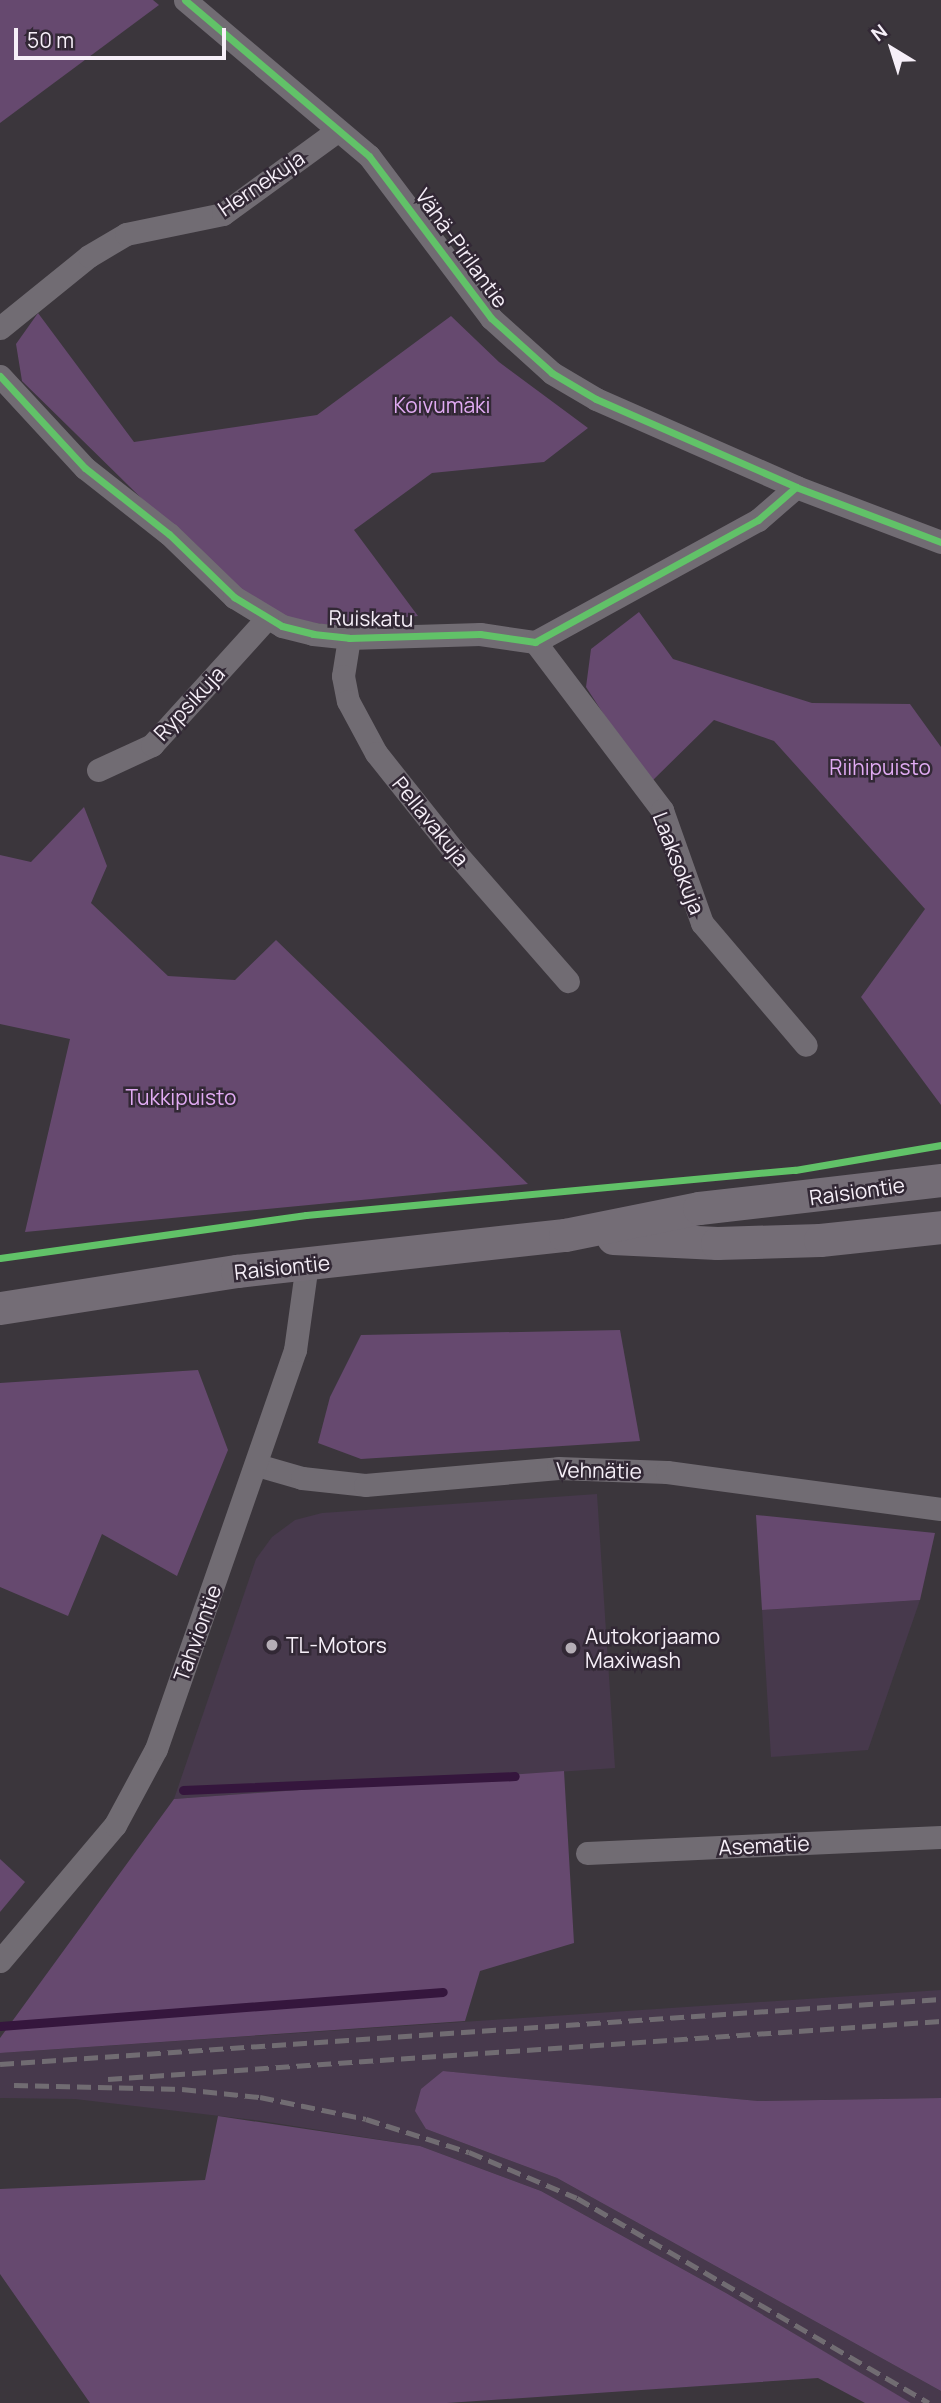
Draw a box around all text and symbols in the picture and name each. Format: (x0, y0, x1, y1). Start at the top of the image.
scale bar (18, 14, 229, 58)
north arrow (857, 14, 927, 84)
text: N (866, 18, 892, 47)
text: 50 m (27, 26, 74, 54)
street label: Hernekuja (213, 145, 309, 221)
street label: Vähä-Pirilantie (410, 184, 514, 312)
park label: Koivumäki (394, 392, 490, 418)
street label: Ruiskatu (328, 605, 414, 631)
street label: Rypsikuja (148, 661, 230, 745)
park label: Riihipuisto (829, 754, 931, 780)
street label: Pellavakuja (387, 771, 475, 871)
street label: Laaksokuja (648, 808, 710, 918)
park label: Tukkipuisto (126, 1084, 236, 1110)
street label: Raisiontie (808, 1172, 906, 1210)
street label: Raisiontie (233, 1249, 331, 1285)
street label: Vehnätie (556, 1457, 642, 1483)
street label: Tahviontie (168, 1581, 226, 1685)
place label: Autokorjaamo Maxiwash (585, 1623, 720, 1673)
place label: TL-Motors (286, 1632, 387, 1658)
marker: TL-Motors (264, 1637, 280, 1653)
marker: Autokorjaamo Maxiwash (563, 1640, 579, 1656)
street label: Asematie (718, 1830, 810, 1860)

